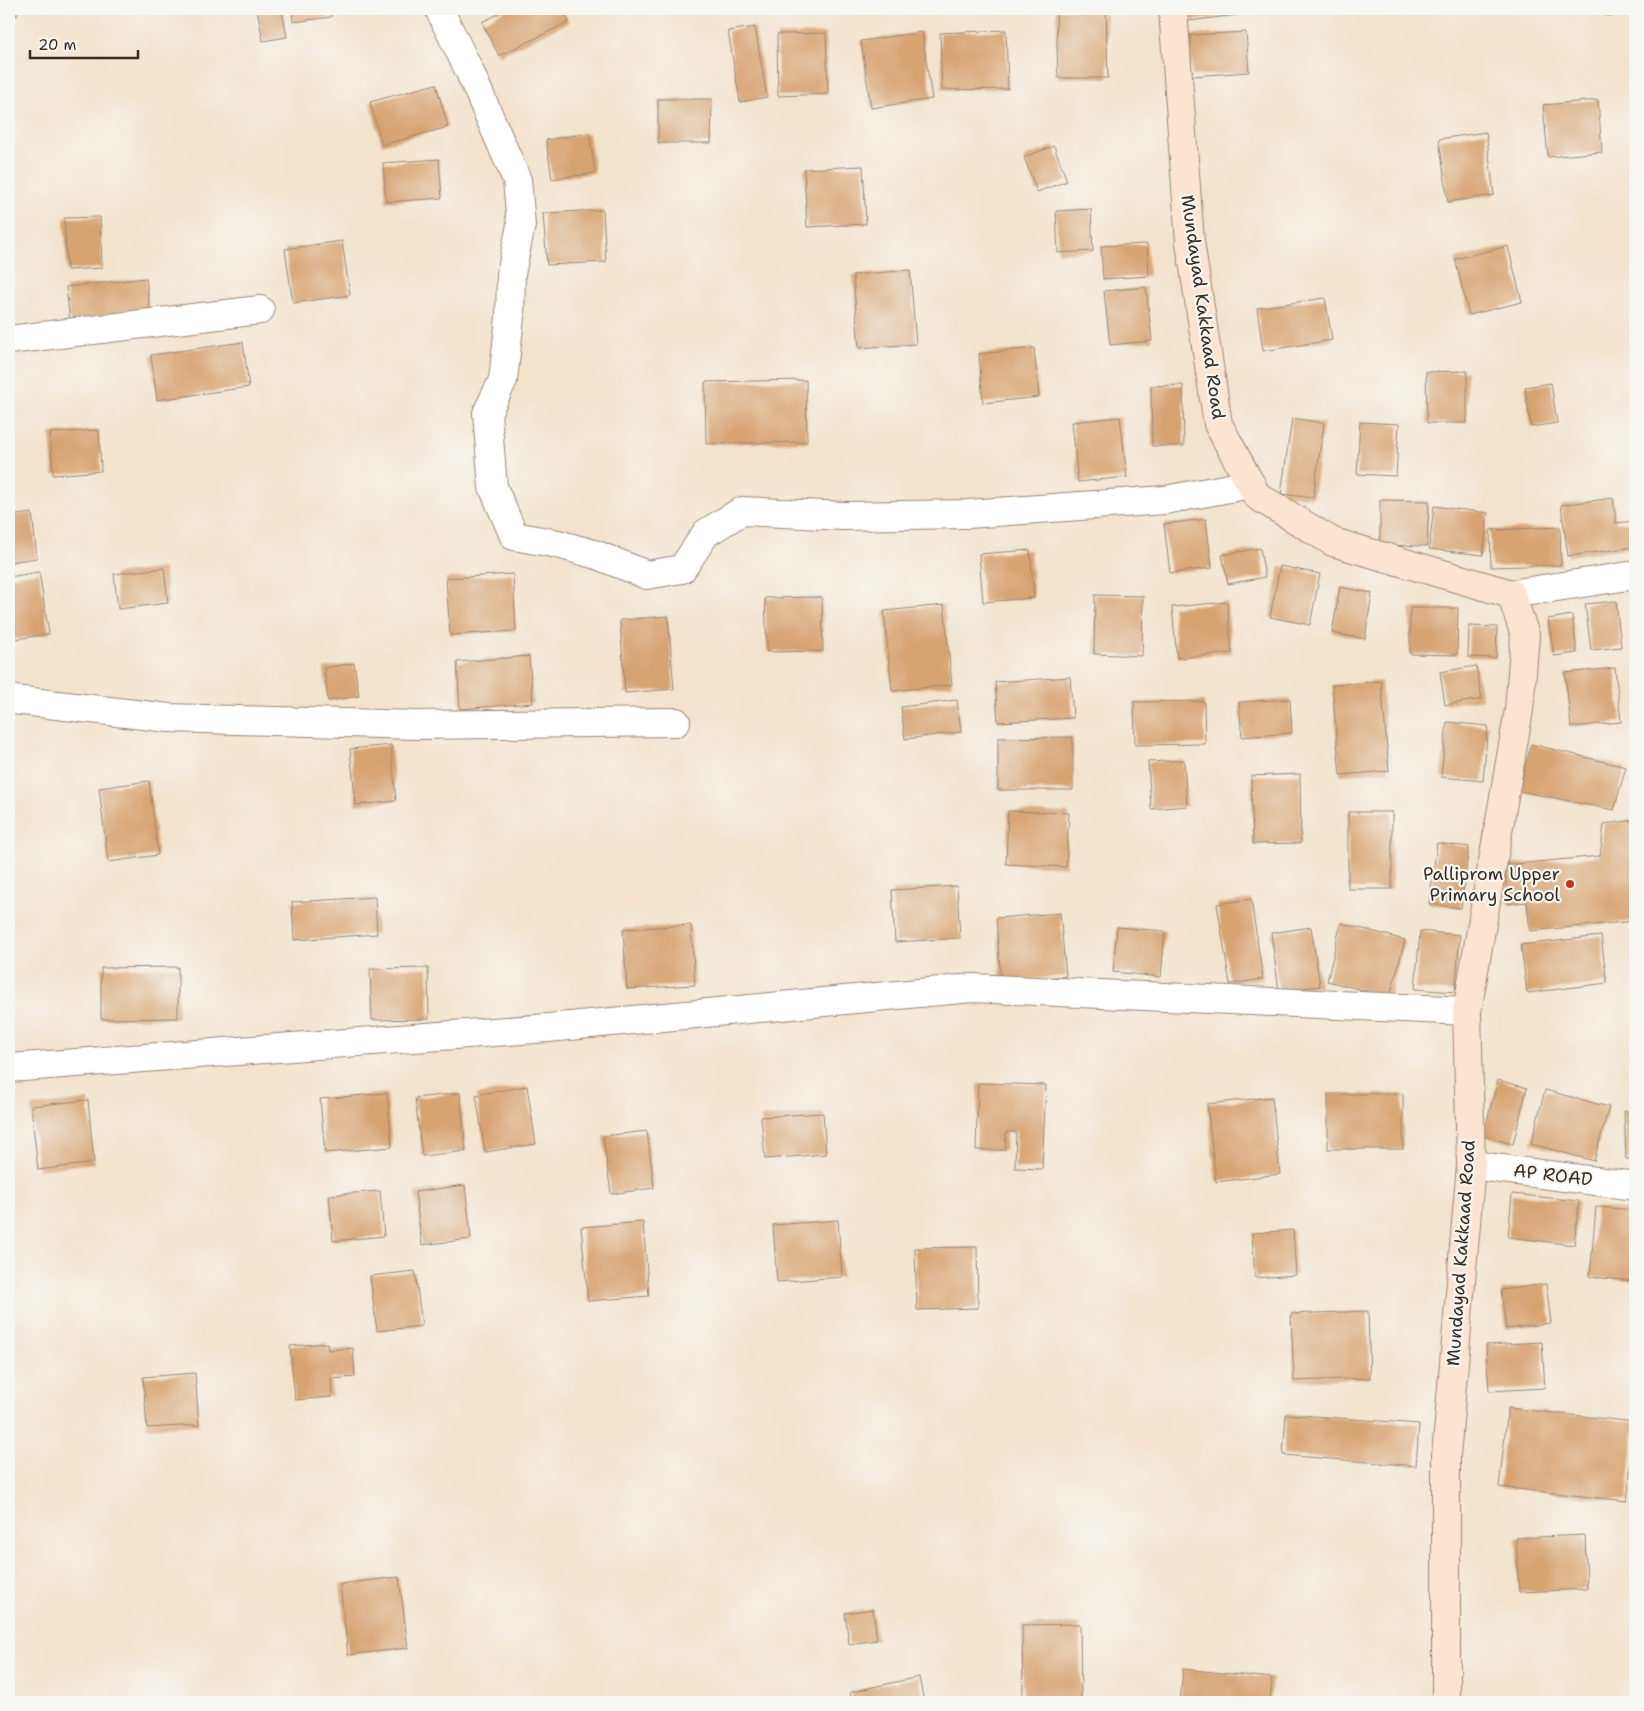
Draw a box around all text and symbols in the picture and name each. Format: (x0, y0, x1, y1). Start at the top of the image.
scale bar (30, 28, 138, 60)
text: 20 m (38, 35, 77, 55)
street label: Mundayad Kakkaad Road (1175, 193, 1231, 421)
place label: Palliprom Upper Primary School (1423, 862, 1561, 907)
marker: Palliprom Upper Primary School (1564, 878, 1576, 890)
street label: Mundayad Kakkaad Road (1441, 1139, 1481, 1367)
street label: AP ROAD (1512, 1158, 1594, 1192)

